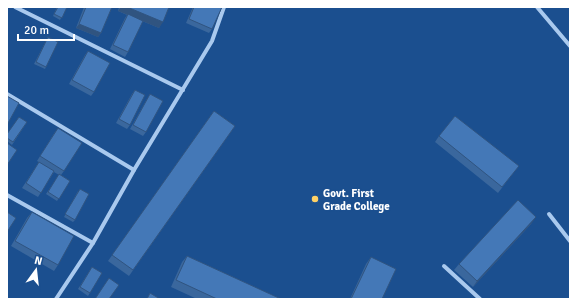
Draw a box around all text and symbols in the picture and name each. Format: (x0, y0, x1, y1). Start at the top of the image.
scale bar (18, 16, 74, 42)
text: 20 m (24, 23, 49, 38)
place label: Govt. First Grade College (323, 187, 390, 213)
marker: Govt. First Grade College (310, 194, 320, 204)
north arrow (16, 250, 56, 290)
text: N (33, 254, 44, 268)

